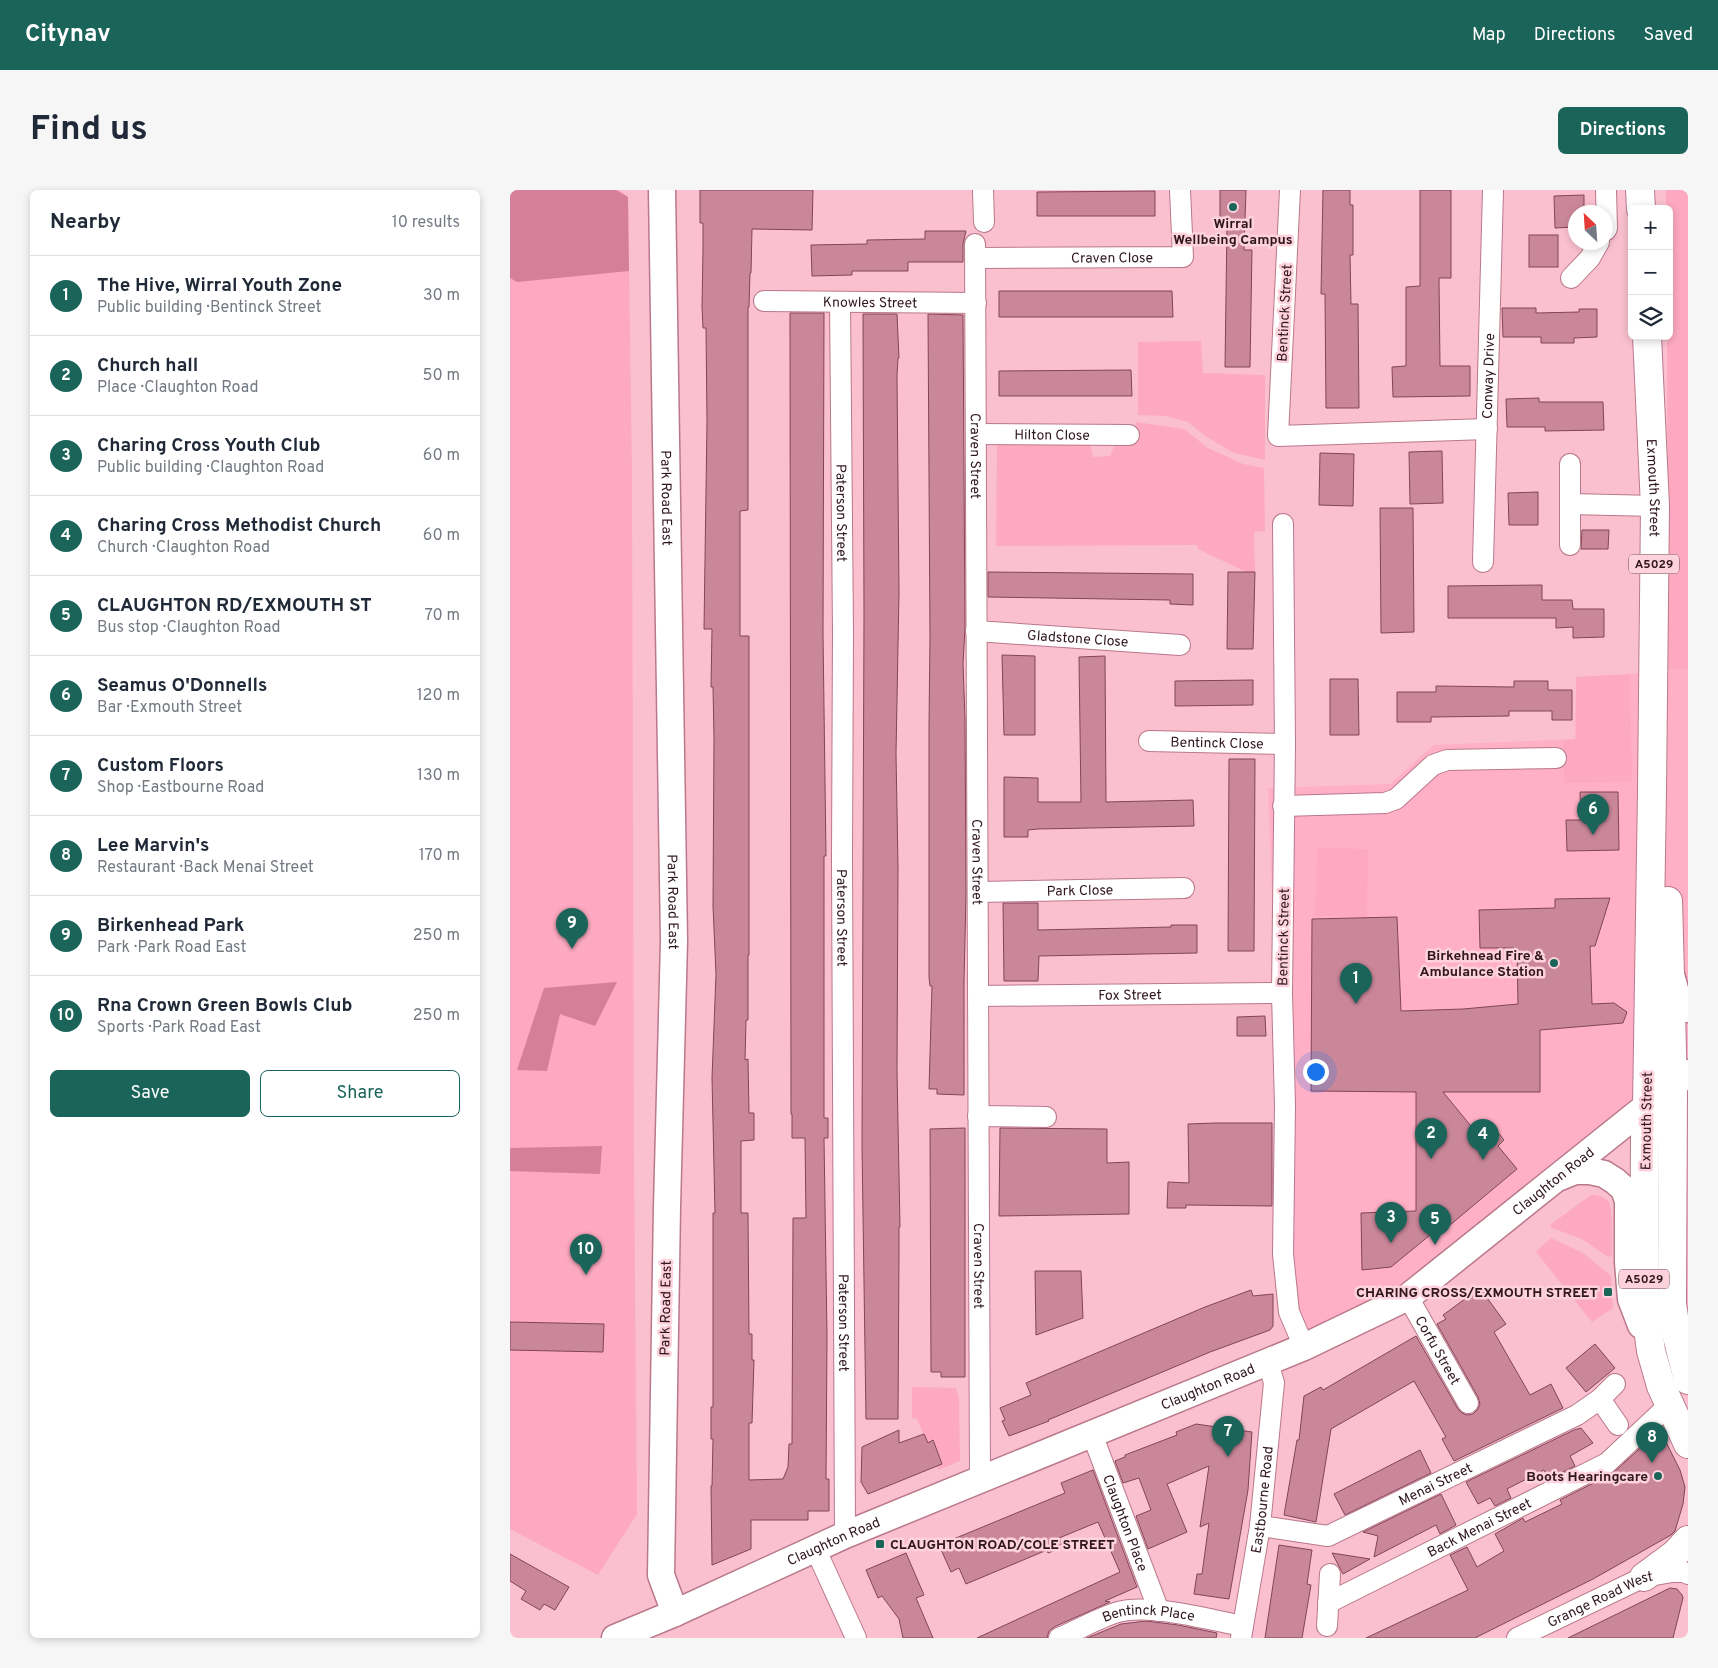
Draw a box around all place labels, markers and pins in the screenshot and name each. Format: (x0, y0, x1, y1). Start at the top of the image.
marker: Wirral Wellbeing Campus (1227, 201, 1239, 213)
place label: Wirral Wellbeing Campus (1173, 216, 1293, 249)
pin: 6 (1577, 794, 1609, 835)
pin: 9 (556, 908, 588, 949)
place label: Birkehnead Fire & Ambulance Station (1419, 948, 1544, 981)
marker: Birkehnead Fire & Ambulance Station (1548, 957, 1560, 969)
pin: 1 (1340, 963, 1372, 1004)
pin: 2 (1415, 1118, 1447, 1159)
pin: 4 (1467, 1119, 1499, 1160)
pin: 3 (1375, 1202, 1407, 1243)
pin: 5 (1419, 1204, 1451, 1245)
pin: 10 (570, 1234, 602, 1275)
place label: CHARING CROSS/EXMOUTH STREET (1356, 1285, 1598, 1302)
marker: CHARING CROSS/EXMOUTH STREET (1602, 1286, 1614, 1298)
pin: 7 (1212, 1416, 1244, 1457)
pin: 8 (1636, 1422, 1668, 1463)
place label: Boots Hearingcare (1526, 1469, 1648, 1486)
marker: Boots Hearingcare (1652, 1470, 1664, 1482)
place label: CLAUGHTON ROAD/COLE STREET (890, 1537, 1115, 1554)
marker: CLAUGHTON ROAD/COLE STREET (874, 1538, 886, 1550)

